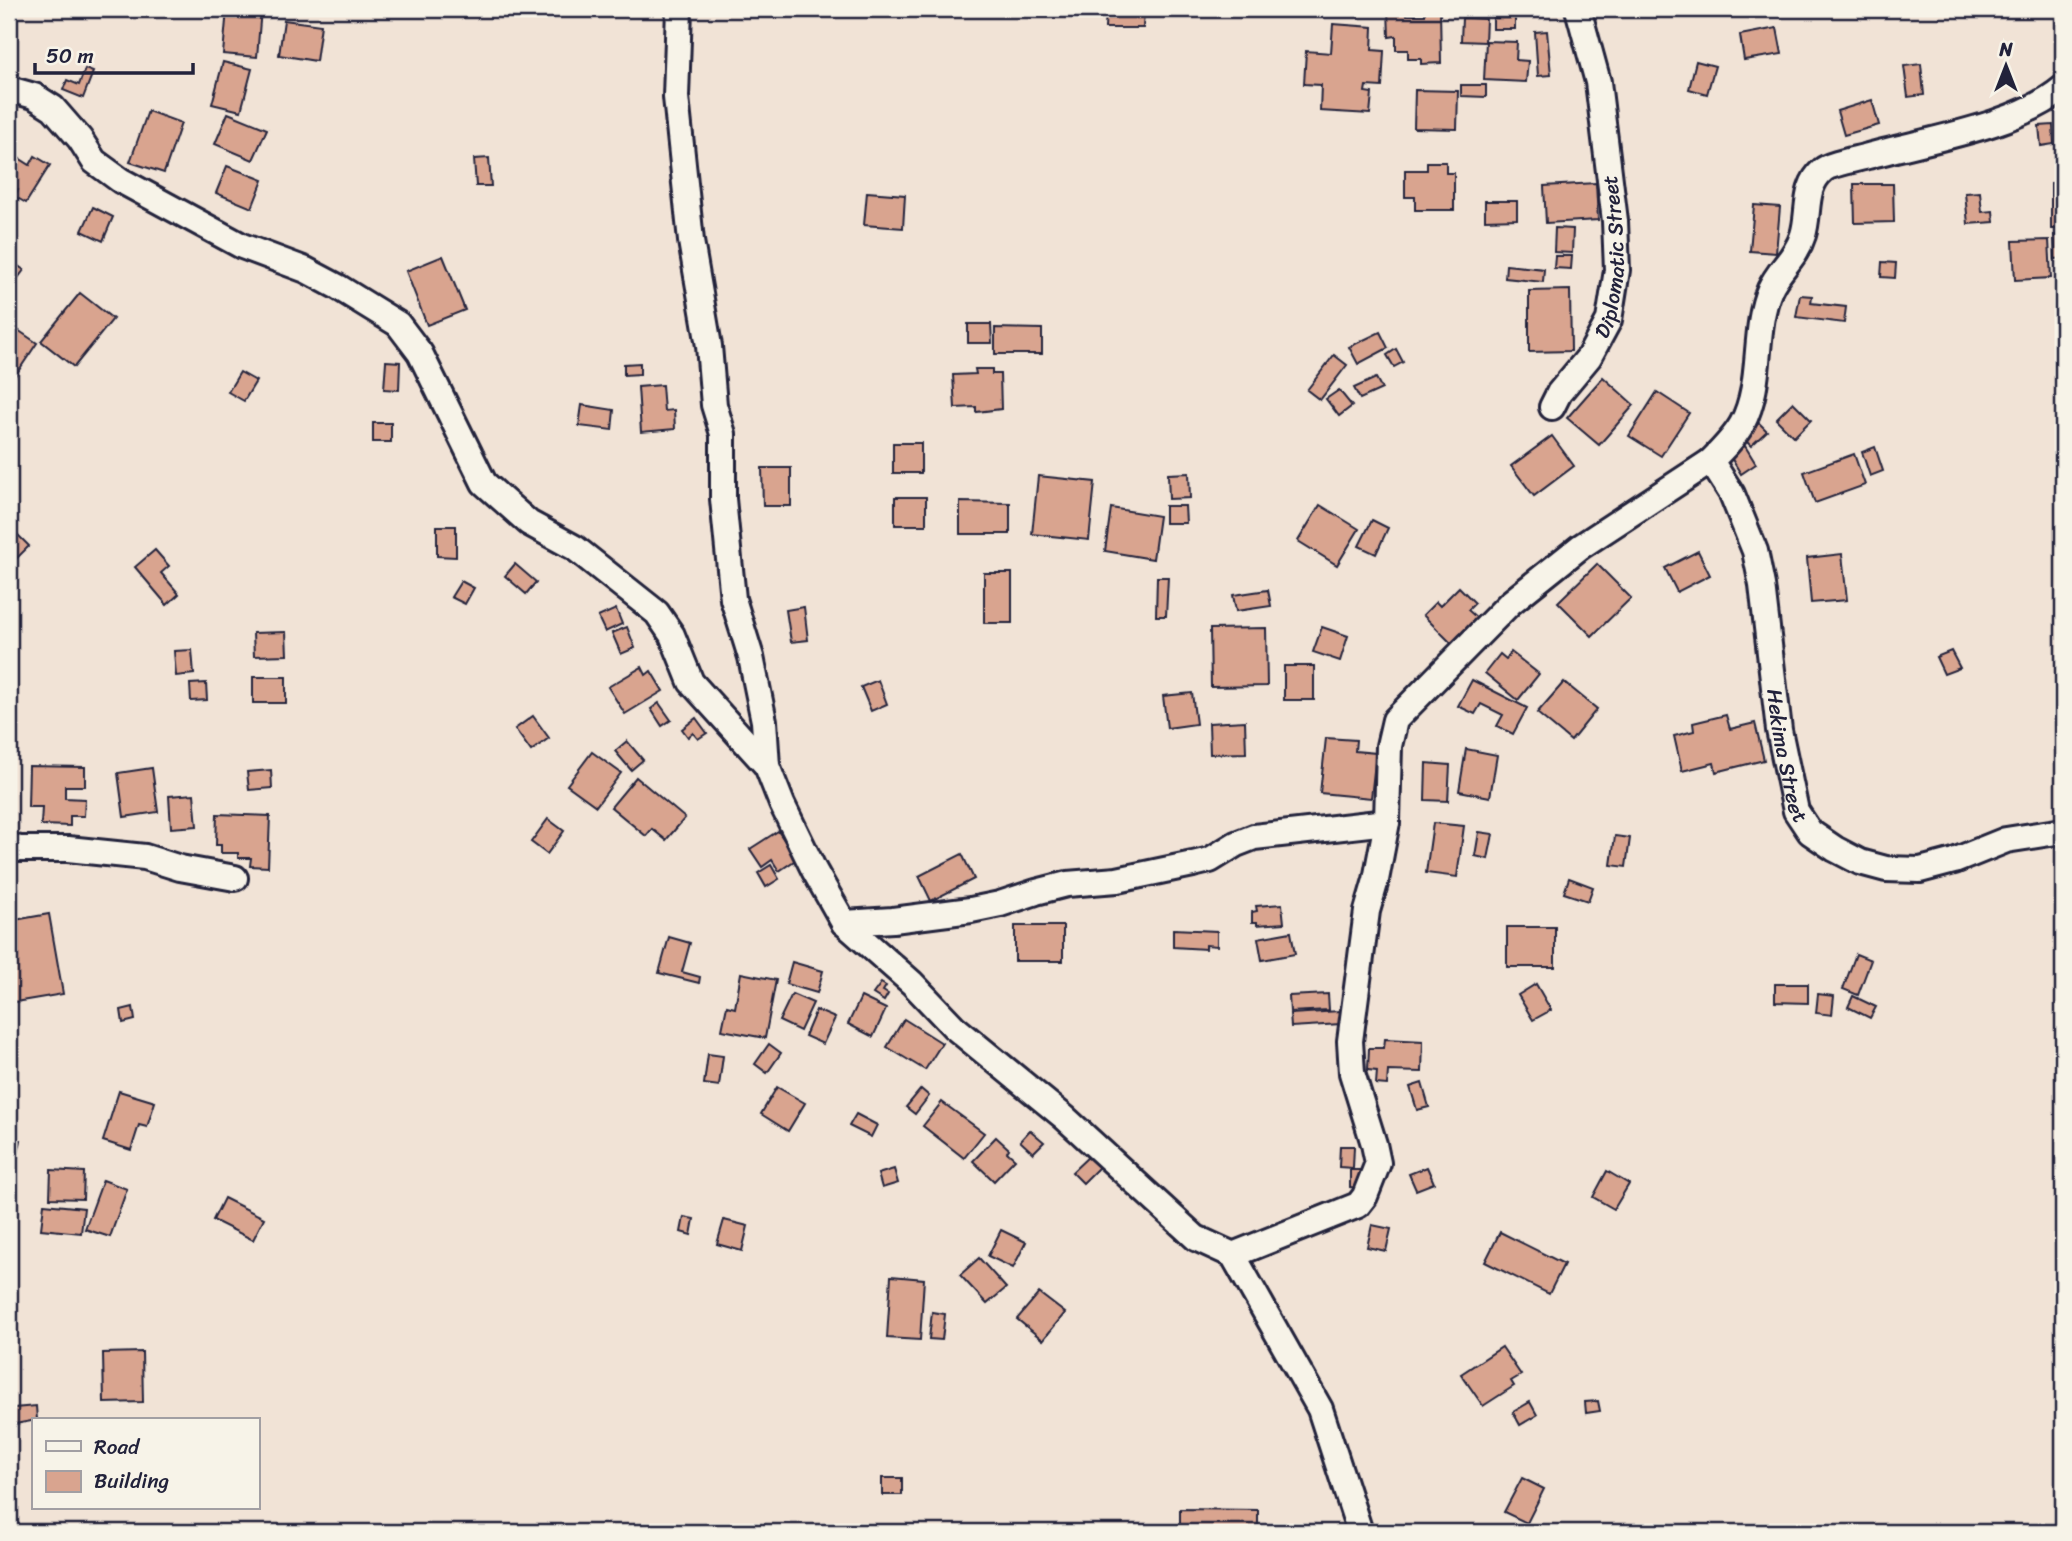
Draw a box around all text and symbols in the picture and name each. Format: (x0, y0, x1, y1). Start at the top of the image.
scale bar (35, 32, 192, 76)
north arrow (1970, 32, 2040, 102)
text: N (1998, 33, 2013, 66)
text: 50 m (46, 37, 94, 75)
street label: Diplomatic Street (1583, 173, 1636, 345)
street label: Hekima Street (1755, 687, 1818, 831)
legend (32, 1418, 259, 1510)
text: Road (94, 1428, 141, 1466)
text: Building (94, 1462, 170, 1500)

